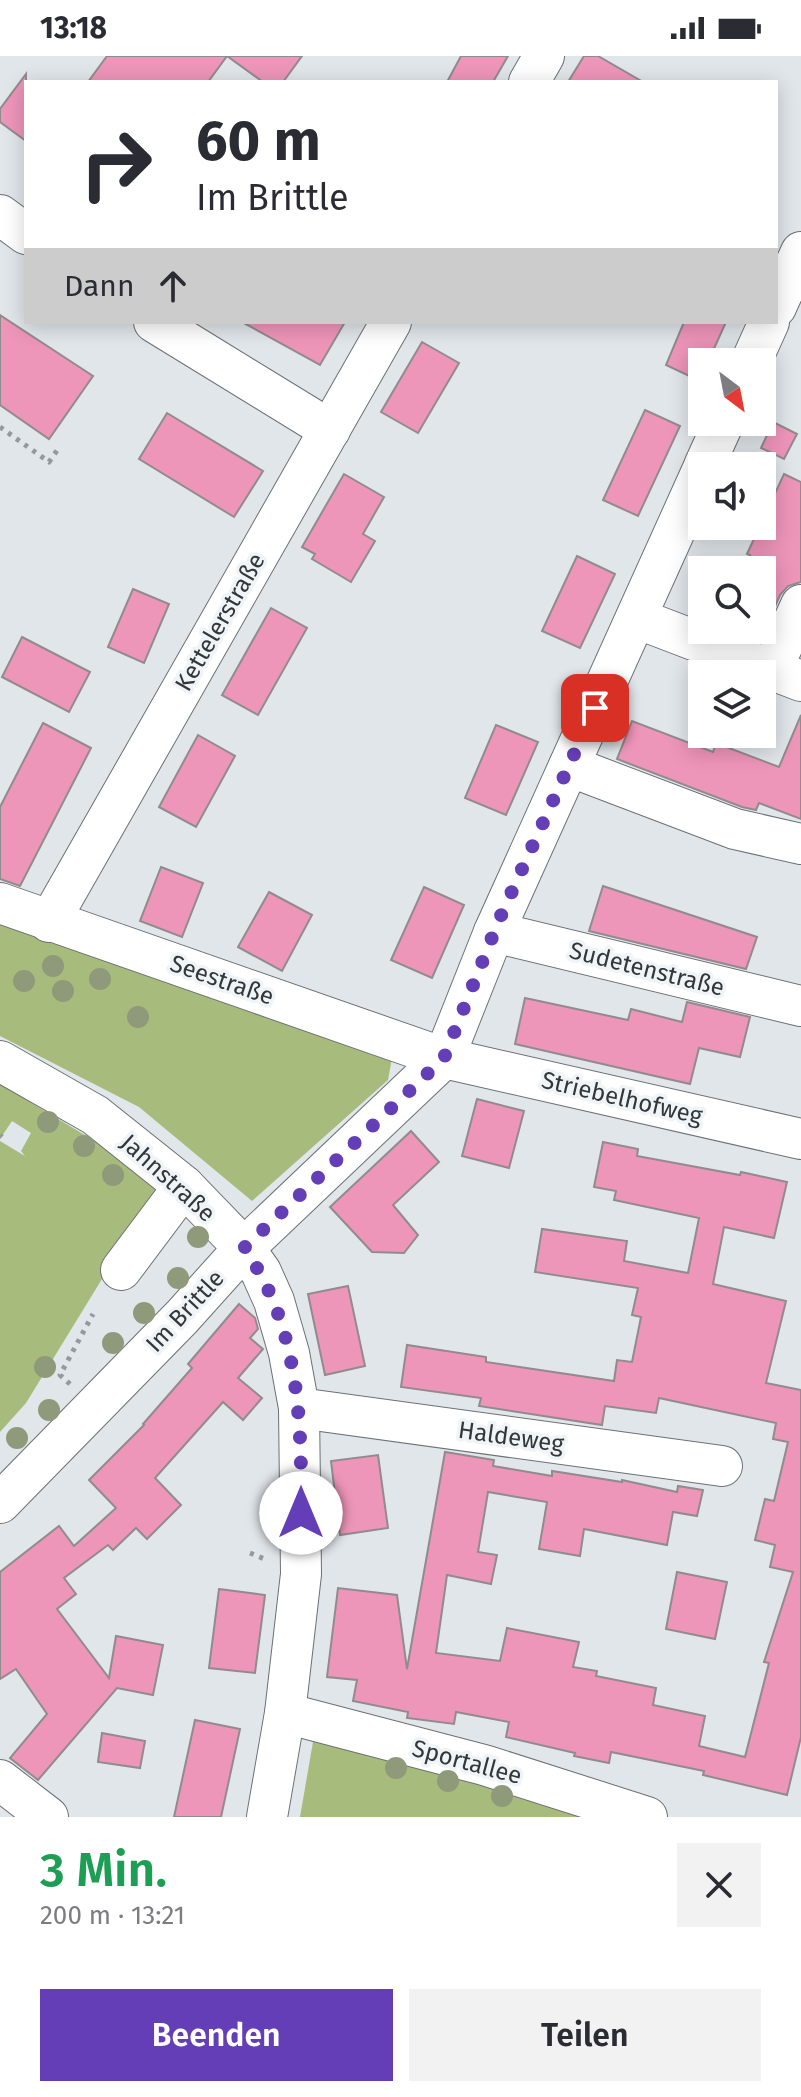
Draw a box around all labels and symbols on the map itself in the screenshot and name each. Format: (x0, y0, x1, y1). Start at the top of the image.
north arrow (688, 348, 776, 436)
street label: Kettelerstraße (169, 548, 271, 696)
pin (561, 674, 629, 742)
street label: Sudetenstraße (567, 936, 727, 1002)
street label: Seestraße (166, 949, 278, 1011)
street label: Striebelhofweg (539, 1066, 706, 1130)
street label: Jahnstraße (115, 1128, 221, 1228)
street label: Im Brittle (140, 1264, 230, 1358)
street label: Haldeweg (456, 1416, 566, 1458)
position arrow (259, 1471, 343, 1555)
street label: Sportallee (409, 1734, 525, 1790)

